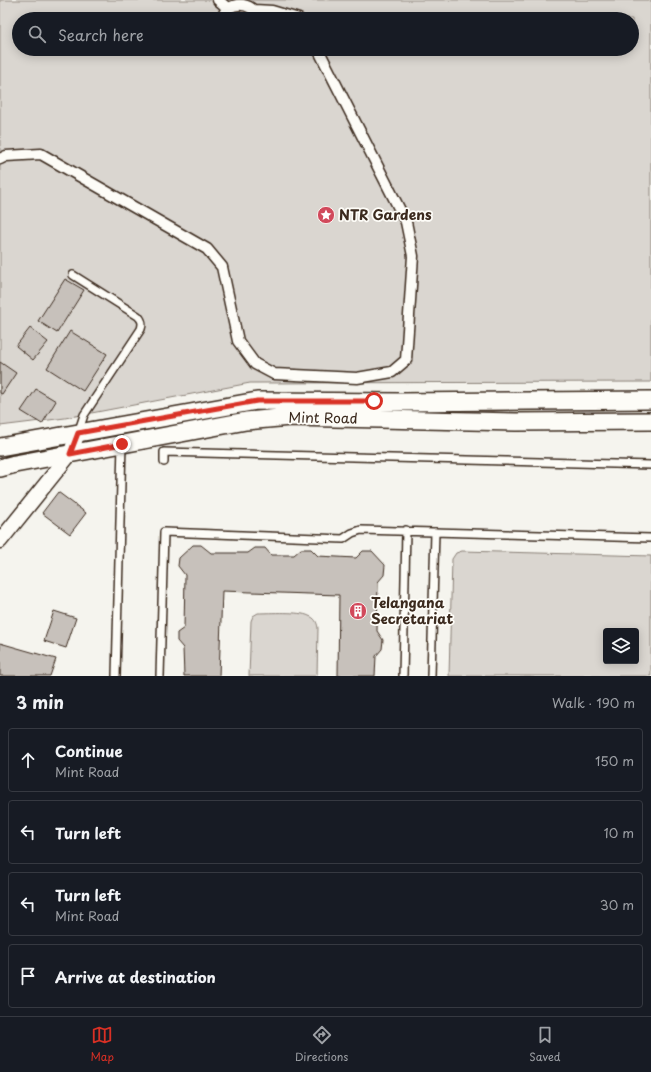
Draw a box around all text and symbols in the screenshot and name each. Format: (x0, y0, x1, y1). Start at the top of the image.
search box (12, 12, 639, 56)
icon: search (26, 23, 48, 45)
text: Search here (58, 23, 144, 46)
place label: NTR Gardens (339, 204, 432, 225)
place icon: NTR Gardens (316, 205, 336, 225)
route start (365, 392, 383, 410)
street label: Mint Road (288, 406, 358, 429)
route end (113, 435, 131, 453)
place label: Telangana Secretariat (371, 592, 453, 629)
building icon: Telangana Secretariat (348, 601, 368, 621)
map controls (603, 628, 639, 664)
button: layers (603, 628, 639, 664)
text: 3 min (16, 689, 64, 715)
text: Walk · 190 m (552, 693, 635, 712)
text: Continue (55, 739, 123, 762)
icon: ahead (17, 749, 39, 771)
text: 150 m (595, 751, 634, 770)
text: Mint Road (55, 762, 119, 781)
icon: left (17, 821, 39, 843)
text: Turn left (55, 821, 121, 844)
text: 10 m (604, 823, 634, 842)
text: Turn left (55, 883, 121, 906)
icon: left (17, 893, 39, 915)
text: 30 m (600, 895, 634, 914)
text: Mint Road (55, 906, 119, 925)
icon: arrive (17, 965, 39, 987)
text: Arrive at destination (55, 965, 216, 988)
tab: Map (90, 1024, 114, 1065)
tab: Directions (295, 1024, 348, 1065)
tab: Saved (529, 1024, 561, 1065)

